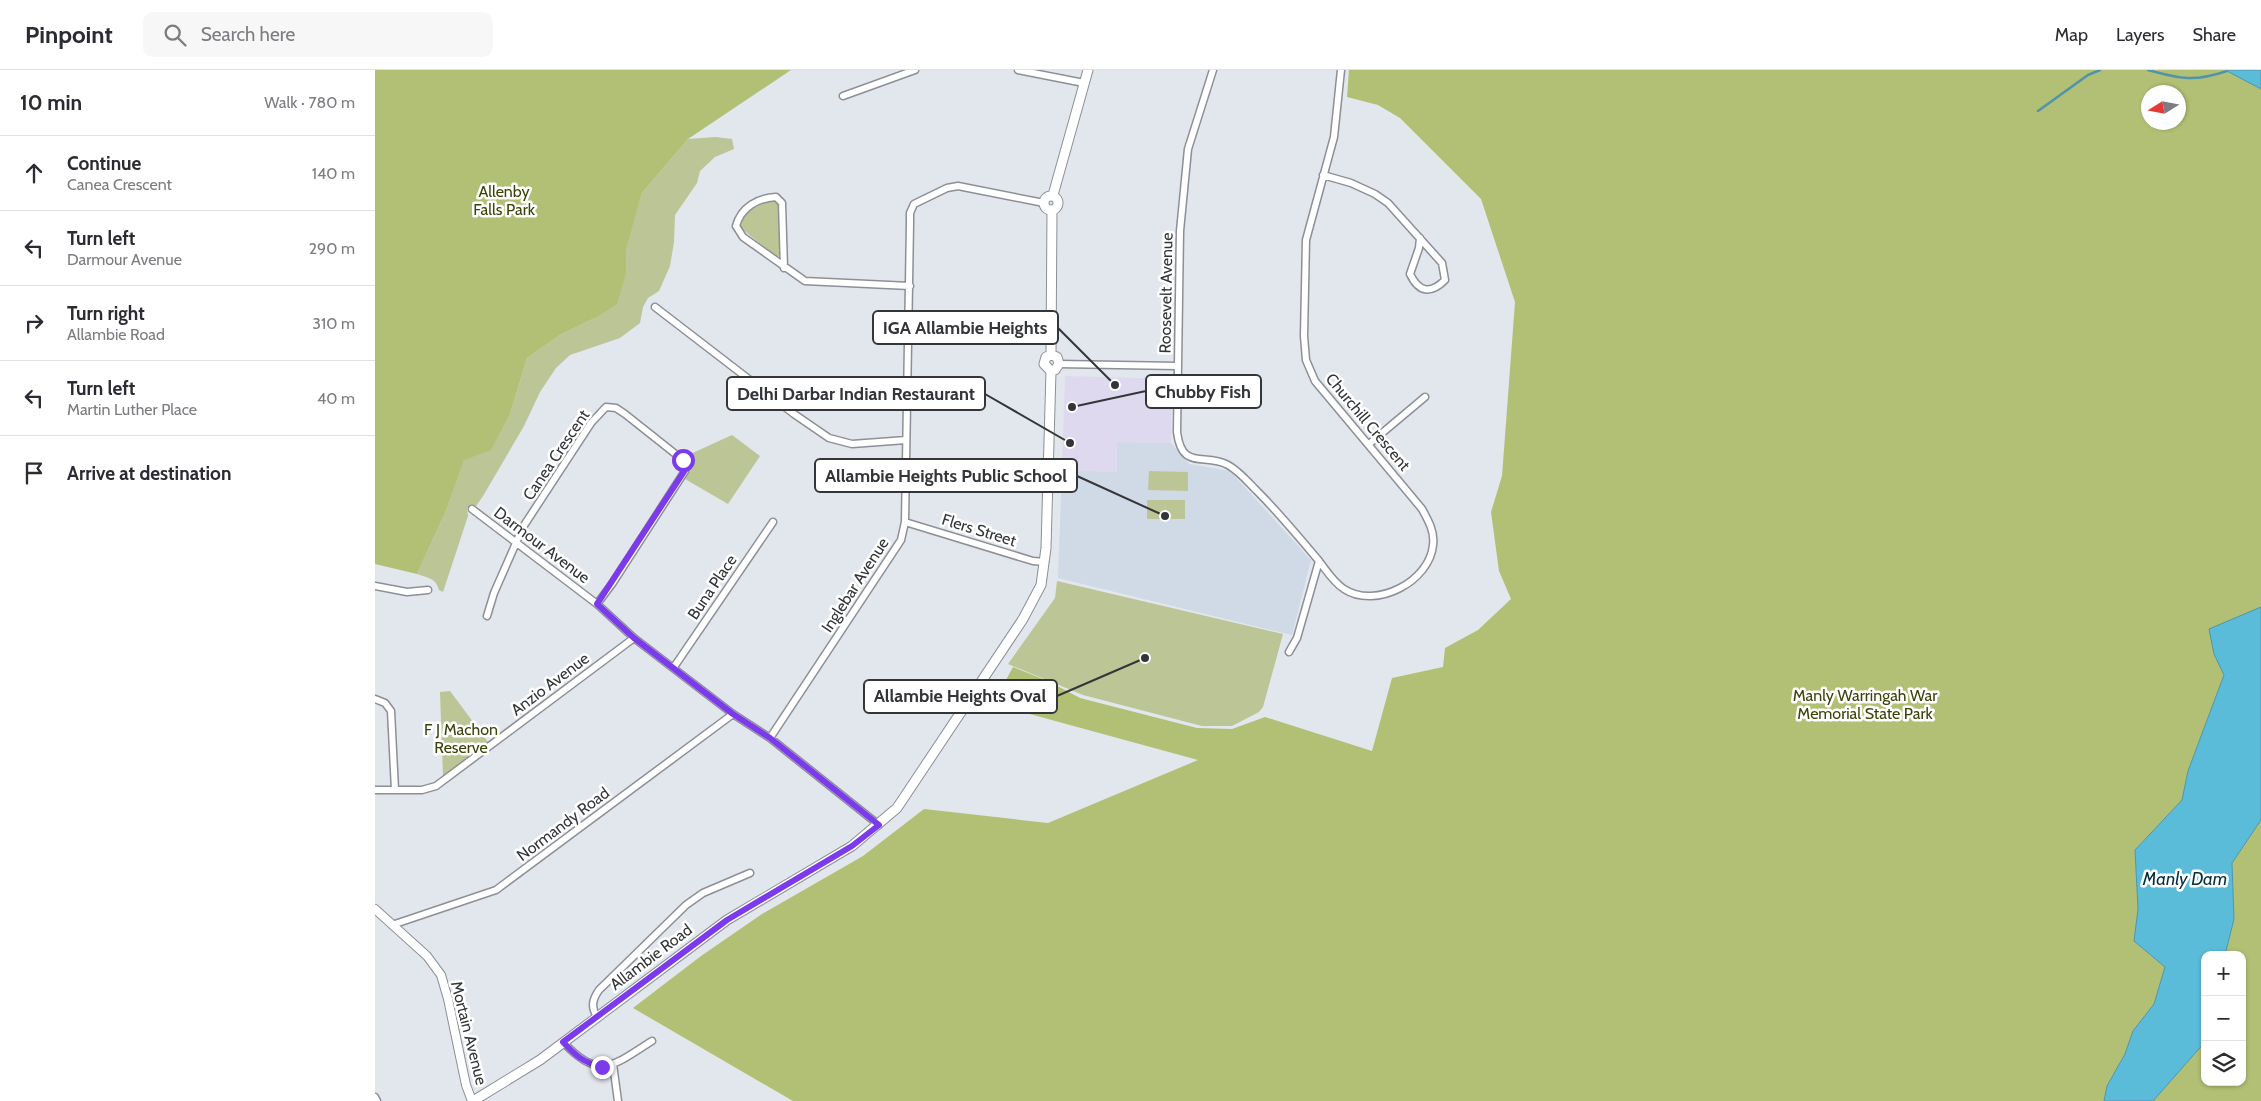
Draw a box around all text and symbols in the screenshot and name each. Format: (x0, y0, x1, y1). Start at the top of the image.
search box (143, 12, 493, 57)
text: Pinpoint (25, 20, 113, 49)
icon: search (161, 21, 189, 49)
text: Search here (201, 23, 295, 46)
text: Map (2055, 24, 2088, 46)
text: Layers (2116, 24, 2165, 46)
text: Share (2193, 24, 2236, 46)
north arrow (2141, 85, 2186, 130)
text: 10 min (20, 90, 82, 115)
text: Walk · 780 m (264, 93, 355, 112)
text: Continue (67, 152, 141, 175)
icon: ahead (20, 159, 48, 187)
text: 140 m (312, 164, 355, 183)
text: Canea Crescent (67, 175, 172, 194)
park label: Allenby Falls Park (473, 182, 536, 219)
text: Turn left (67, 227, 135, 250)
street label: Roosevelt Avenue (1155, 232, 1177, 354)
icon: left (20, 234, 48, 262)
text: 290 m (309, 239, 355, 258)
text: Darmour Avenue (67, 250, 182, 269)
text: Turn right (67, 302, 145, 325)
icon: right (20, 309, 48, 337)
callout: IGA Allambie Heights (873, 311, 1058, 344)
text: 310 m (312, 314, 355, 333)
text: IGA Allambie Heights (883, 317, 1048, 339)
text: Allambie Road (67, 325, 165, 344)
street label: Churchill Crescent (1322, 369, 1415, 475)
callout: Chubby Fish (1146, 375, 1261, 408)
text: Turn left (67, 377, 135, 400)
callout: Delhi Darbar Indian Restaurant (727, 377, 985, 410)
text: Chubby Fish (1155, 381, 1251, 403)
text: Delhi Darbar Indian Restaurant (737, 383, 975, 405)
icon: left (20, 384, 48, 412)
text: 40 m (317, 389, 355, 408)
text: Martin Luther Place (67, 400, 197, 419)
street label: Canea Crescent (519, 406, 594, 504)
route start (672, 449, 695, 472)
icon: arrive (20, 459, 48, 487)
callout: Allambie Heights Public School (815, 459, 1077, 492)
text: Arrive at destination (67, 462, 231, 485)
text: Allambie Heights Public School (825, 465, 1067, 487)
street label: Darmour Avenue (490, 503, 594, 587)
street label: Flers Street (940, 510, 1019, 550)
street label: Inglebar Avenue (817, 534, 893, 636)
street label: Buna Place (683, 551, 741, 623)
street label: Anzio Avenue (507, 648, 593, 720)
callout: Allambie Heights Oval (864, 680, 1057, 713)
text: Allambie Heights Oval (874, 685, 1046, 707)
park label: Manly Warringah War Memorial State Park (1793, 686, 1938, 723)
park label: F J Machon Reserve (424, 720, 498, 757)
street label: Normandy Road (513, 783, 613, 865)
water label: Manly Dam (2142, 868, 2227, 890)
street label: Allambie Road (606, 920, 696, 994)
map controls (2201, 951, 2246, 1086)
button: + (2201, 951, 2246, 996)
street label: Mortain Avenue (447, 979, 491, 1087)
button: − (2201, 996, 2246, 1041)
button: layers (2201, 1041, 2246, 1086)
route end (591, 1056, 614, 1079)

